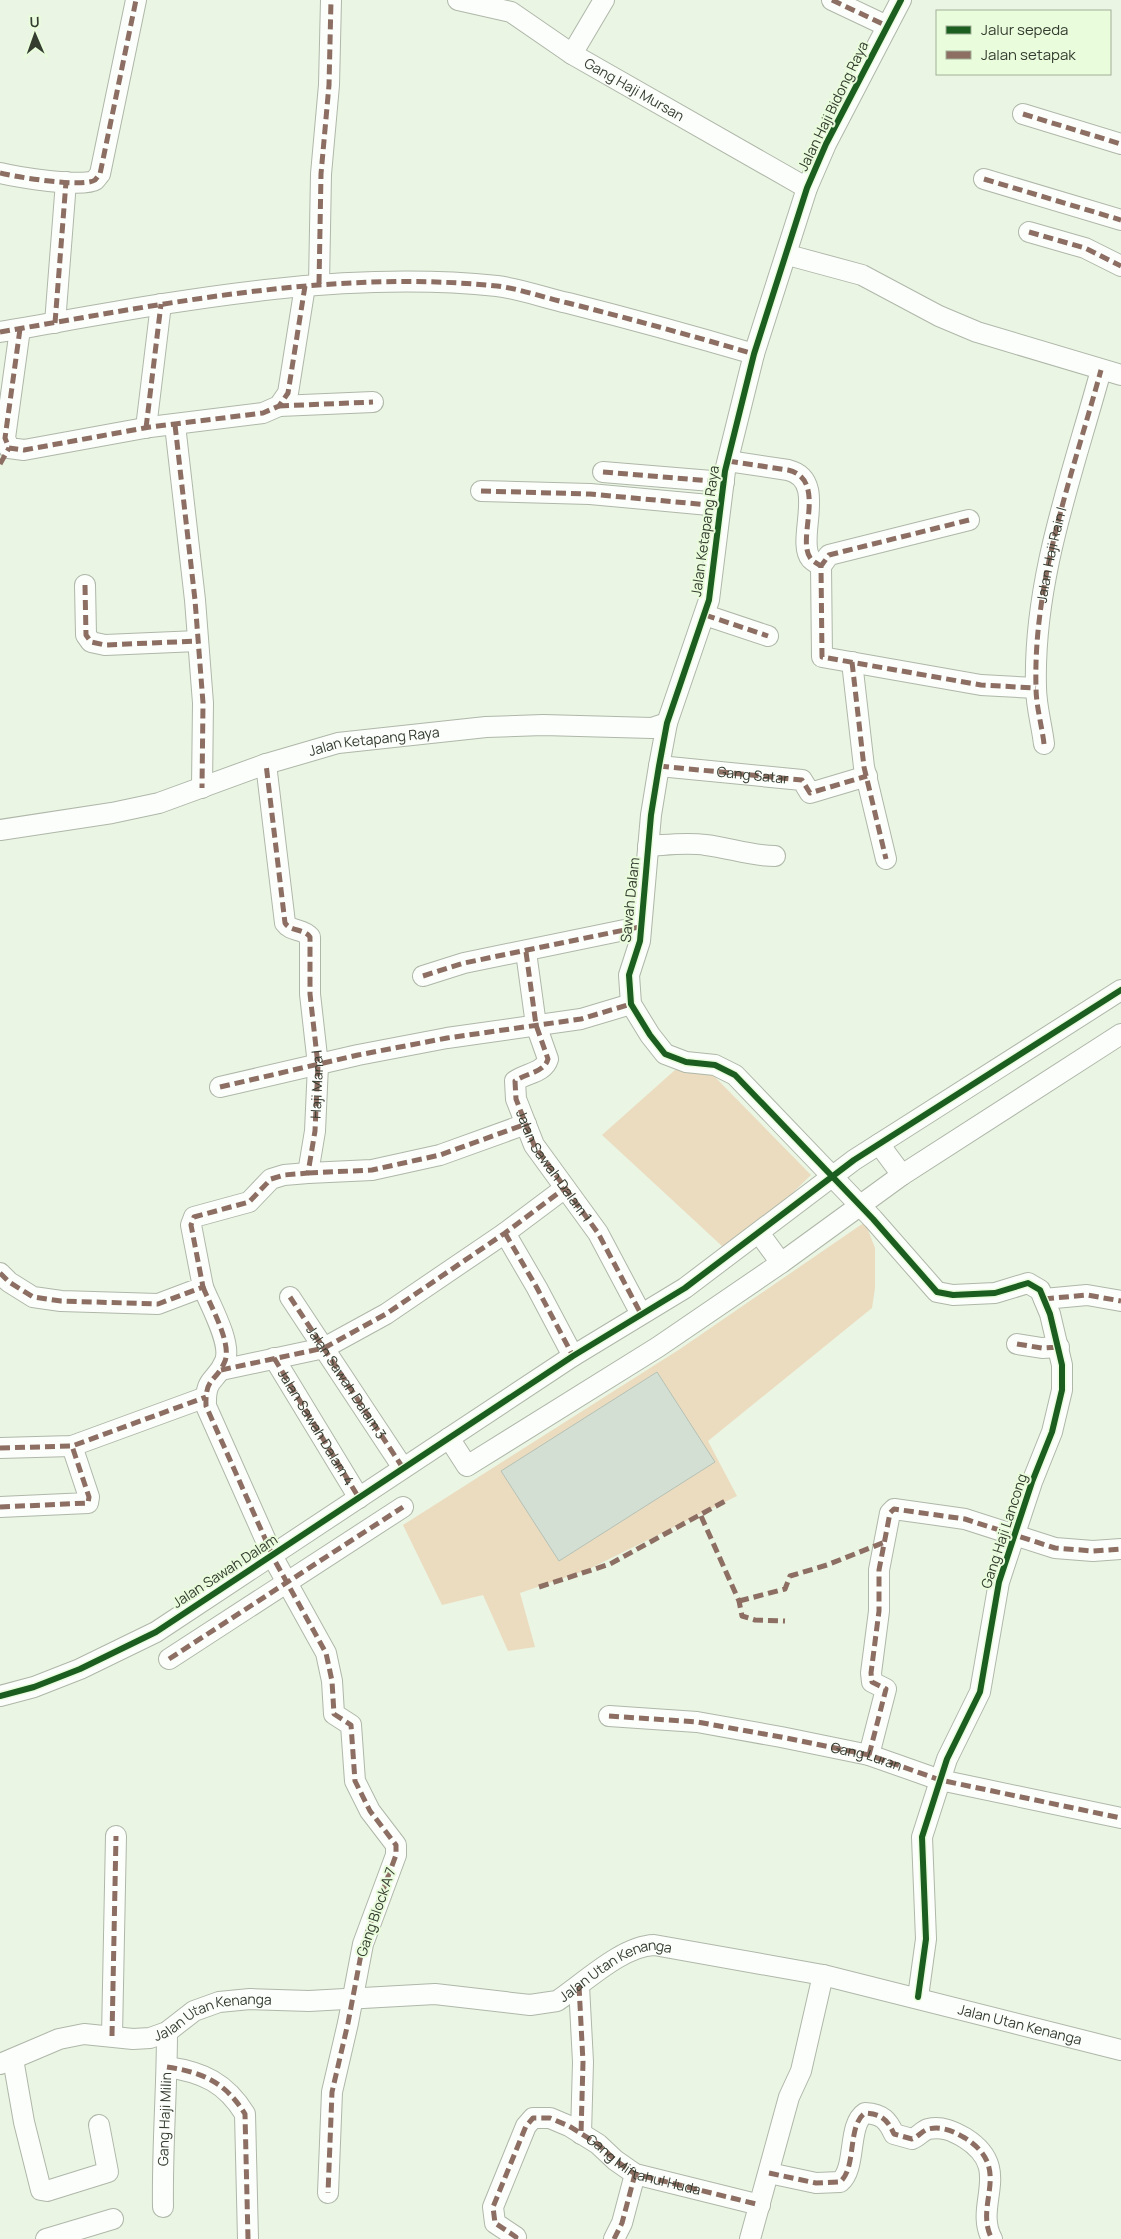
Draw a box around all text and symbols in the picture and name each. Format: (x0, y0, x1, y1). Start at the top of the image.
north arrow (10, 10, 60, 60)
legend (936, 10, 1111, 75)
text: U (29, 12, 40, 31)
text: Jalur sepeda (981, 19, 1068, 40)
street label: Jalan Haji Bidong Raya (793, 38, 872, 174)
text: Jalan setapak (981, 44, 1076, 65)
street label: Gang Haji Mursan (581, 53, 688, 125)
street label: Jalan Ketapang Raya (686, 464, 723, 598)
street label: Jalan Haji Rain I (1032, 505, 1071, 604)
street label: Jalan Ketapang Raya (306, 722, 440, 760)
street label: Gang Satar (716, 762, 789, 788)
street label: Sawah Dalam (616, 856, 643, 943)
street label: Haji Mana I (306, 1049, 327, 1119)
street label: Jalan Sawah Dalam 1 (512, 1107, 597, 1226)
street label: Jalan Sawah Dalam 3 (302, 1321, 391, 1442)
street label: Jalan Sawah Dalam 4 (274, 1365, 359, 1489)
street label: Gang Haji Lancong (976, 1471, 1031, 1591)
street label: Jalan Sawah Dalam (168, 1529, 281, 1612)
street label: Gang Luran (829, 1737, 905, 1775)
street label: Gang Block A 7 (351, 1865, 400, 1959)
street label: Jalan Utan Kenanga (555, 1935, 674, 2006)
street label: Jalan Utan Kenanga (151, 1989, 272, 2045)
street label: Jalan Utan Kenanga (956, 1999, 1084, 2049)
street label: Gang Haji Milin (153, 2072, 175, 2166)
street label: Gang Miftahul Huda (583, 2129, 703, 2199)

